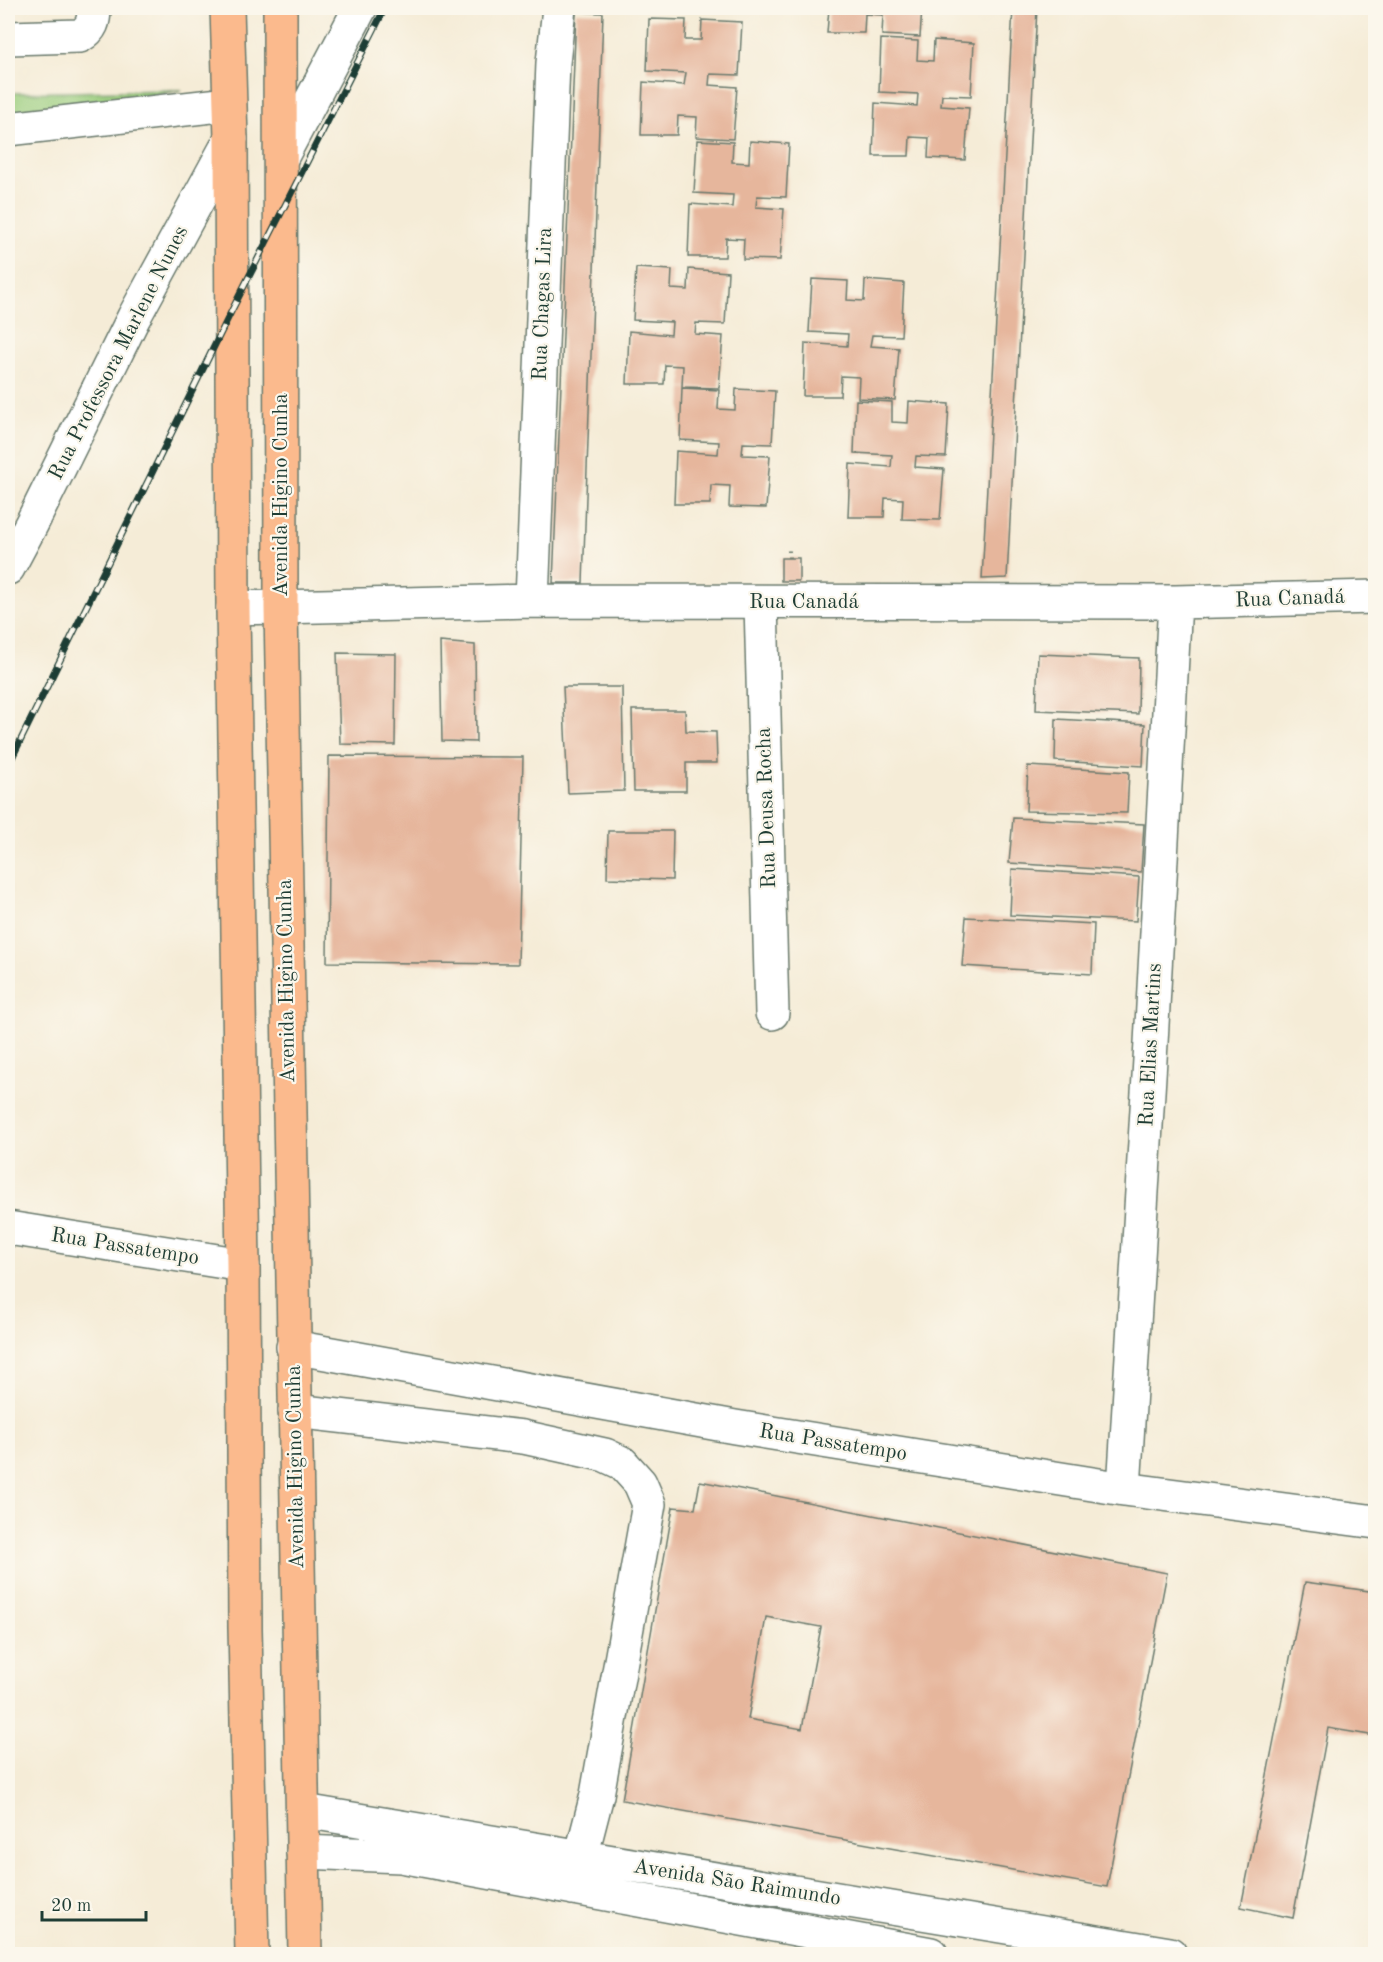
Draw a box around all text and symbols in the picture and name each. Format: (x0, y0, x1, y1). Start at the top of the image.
street label: Rua Professora Marlene Nunes (46, 223, 192, 483)
street label: Rua Chagas Lira (530, 227, 556, 381)
street label: Avenida Higino Cunha (271, 393, 292, 597)
street label: Rua Canadá (1235, 587, 1345, 611)
street label: Rua Canadá (749, 592, 859, 613)
street label: Rua Deusa Rocha (754, 727, 780, 889)
street label: Avenida Higino Cunha (275, 879, 299, 1083)
street label: Rua Elias Martins (1136, 963, 1166, 1127)
street label: Rua Passatempo (49, 1225, 201, 1269)
street label: Avenida Higino Cunha (284, 1365, 308, 1569)
street label: Rua Passatempo (757, 1421, 909, 1465)
street label: Avenida São Raimundo (632, 1856, 842, 1910)
scale bar (42, 1884, 146, 1922)
text: 20 m (51, 1897, 91, 1915)

